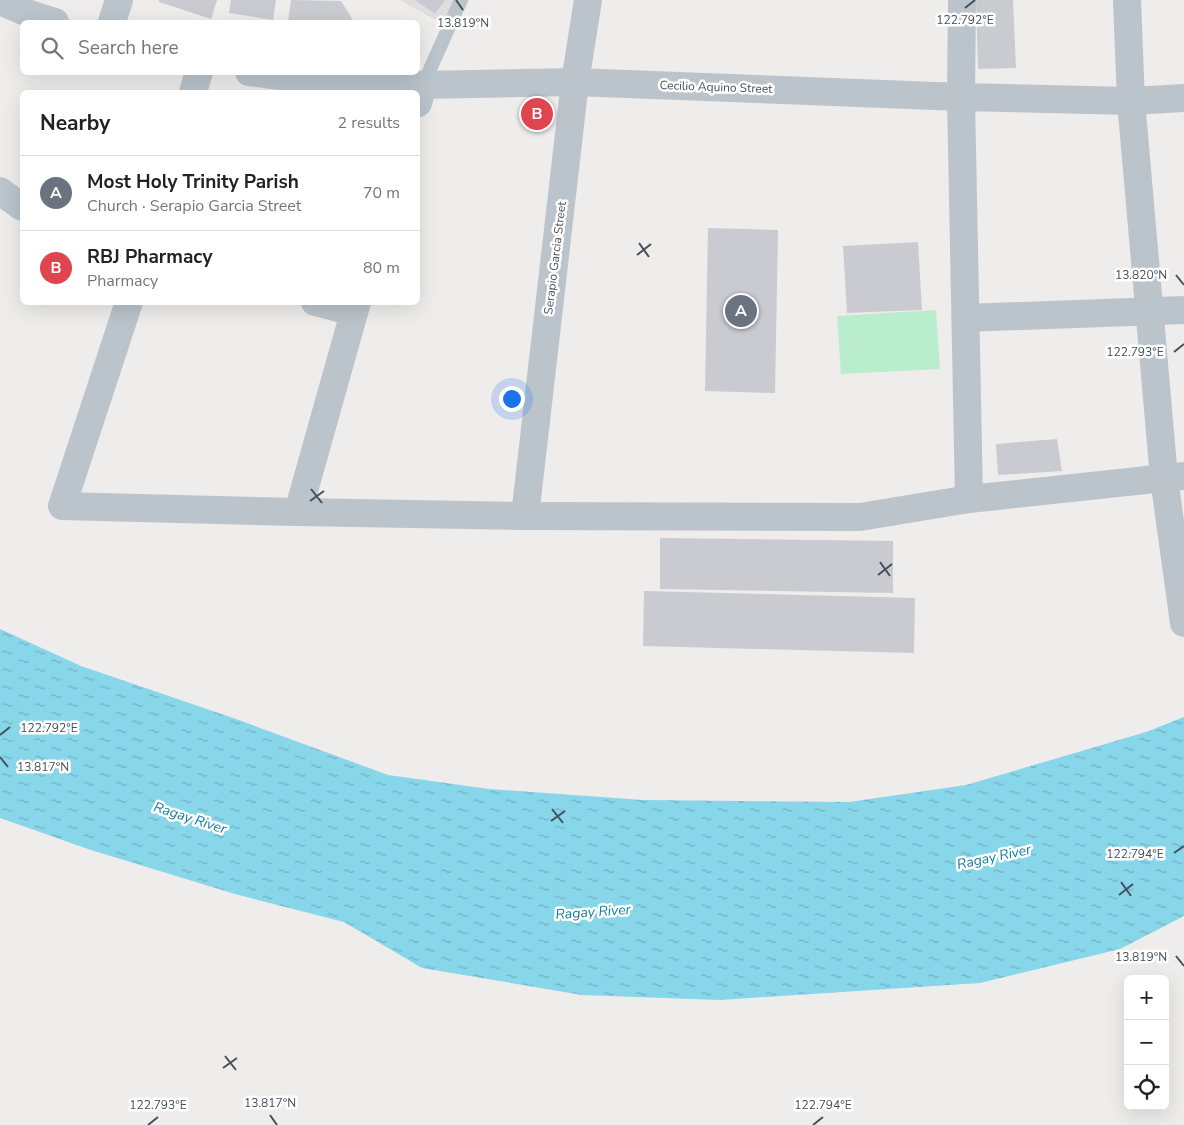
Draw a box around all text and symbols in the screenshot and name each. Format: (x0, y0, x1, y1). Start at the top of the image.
text: 122.792°E (936, 12, 994, 28)
text: 13.819°N (437, 15, 489, 31)
search box (20, 20, 420, 75)
icon: search (38, 34, 66, 62)
text: Search here (78, 35, 179, 61)
street label: Cecilio Aquino Street (659, 77, 774, 97)
pin: B (521, 95, 553, 133)
text: Nearby (40, 109, 110, 137)
text: 2 results (338, 112, 400, 134)
text: Most Holy Trinity Parish (87, 169, 299, 195)
text: A (50, 182, 62, 204)
text: 70 m (363, 182, 400, 204)
text: Church · Serapio Garcia Street (87, 195, 301, 217)
street label: Serapio Garcia Street (540, 200, 570, 315)
text: RBJ Pharmacy (87, 244, 212, 270)
text: B (50, 257, 62, 279)
text: 80 m (363, 257, 400, 279)
text: 13.820°N (1115, 267, 1167, 283)
text: Pharmacy (87, 270, 158, 292)
pin: A (725, 292, 757, 330)
text: 122.793°E (1106, 344, 1164, 360)
your location (499, 386, 525, 412)
text: 122.792°E (20, 720, 78, 736)
text: 13.817°N (17, 759, 69, 775)
water label: Ragay River (151, 797, 230, 839)
water label: Ragay River (955, 840, 1034, 874)
text: 122.794°E (1106, 846, 1164, 862)
water label: Ragay River (555, 900, 632, 924)
text: 13.819°N (1115, 949, 1167, 965)
map controls (1124, 975, 1169, 1110)
button: + (1124, 975, 1169, 1020)
button: − (1124, 1020, 1169, 1065)
button: locate (1124, 1065, 1169, 1110)
text: 13.817°N (244, 1095, 296, 1111)
text: 122.793°E (129, 1097, 187, 1113)
text: 122.794°E (794, 1097, 852, 1113)

